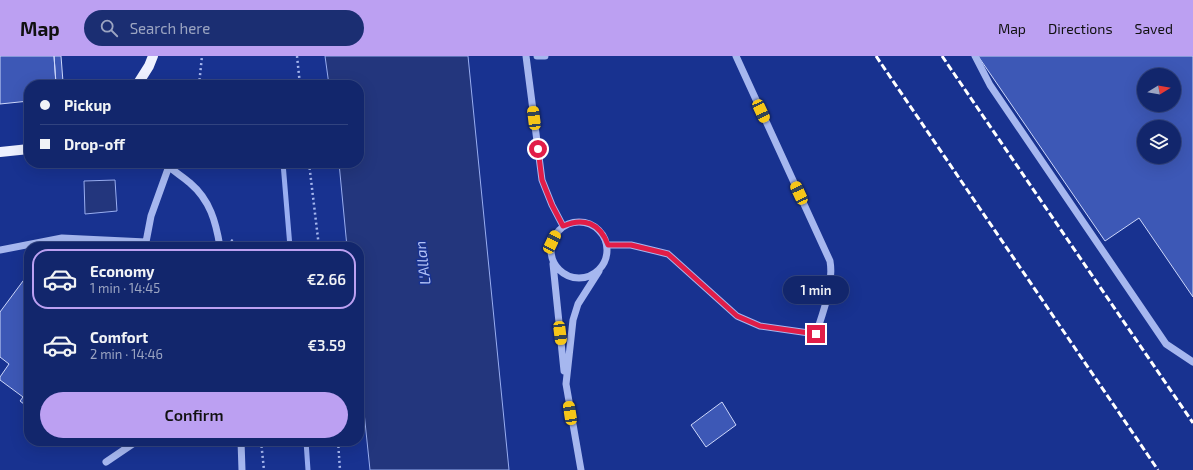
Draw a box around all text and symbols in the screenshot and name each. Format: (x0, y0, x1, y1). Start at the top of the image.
search box (84, 10, 364, 46)
text: Map (20, 17, 60, 40)
icon: search (98, 17, 120, 39)
text: Search here (130, 19, 210, 37)
text: Map (998, 20, 1026, 37)
text: Directions (1048, 20, 1113, 37)
text: Saved (1135, 20, 1173, 37)
north arrow (1137, 68, 1181, 112)
map controls (1137, 68, 1181, 164)
text: Pickup (64, 96, 111, 114)
car (750, 98, 772, 124)
car (527, 105, 541, 131)
button: layers (1137, 120, 1181, 164)
text: Drop-off (64, 135, 125, 153)
route start (529, 140, 547, 158)
car (788, 180, 810, 206)
car (541, 229, 563, 255)
water label: L'Allan (410, 240, 434, 286)
icon: car (42, 261, 78, 297)
text: Economy (90, 262, 155, 280)
text: €2.66 (307, 270, 346, 288)
callout: 1 min (783, 276, 849, 304)
text: 1 min · 14:45 (90, 280, 160, 296)
text: 1 min (801, 282, 831, 298)
car (553, 320, 567, 346)
route end (807, 325, 825, 343)
icon: car (42, 327, 78, 363)
text: Comfort (90, 328, 148, 346)
text: €3.59 (307, 336, 346, 354)
text: 2 min · 14:46 (90, 346, 163, 362)
button: Confirm (40, 392, 348, 438)
car (562, 400, 578, 426)

